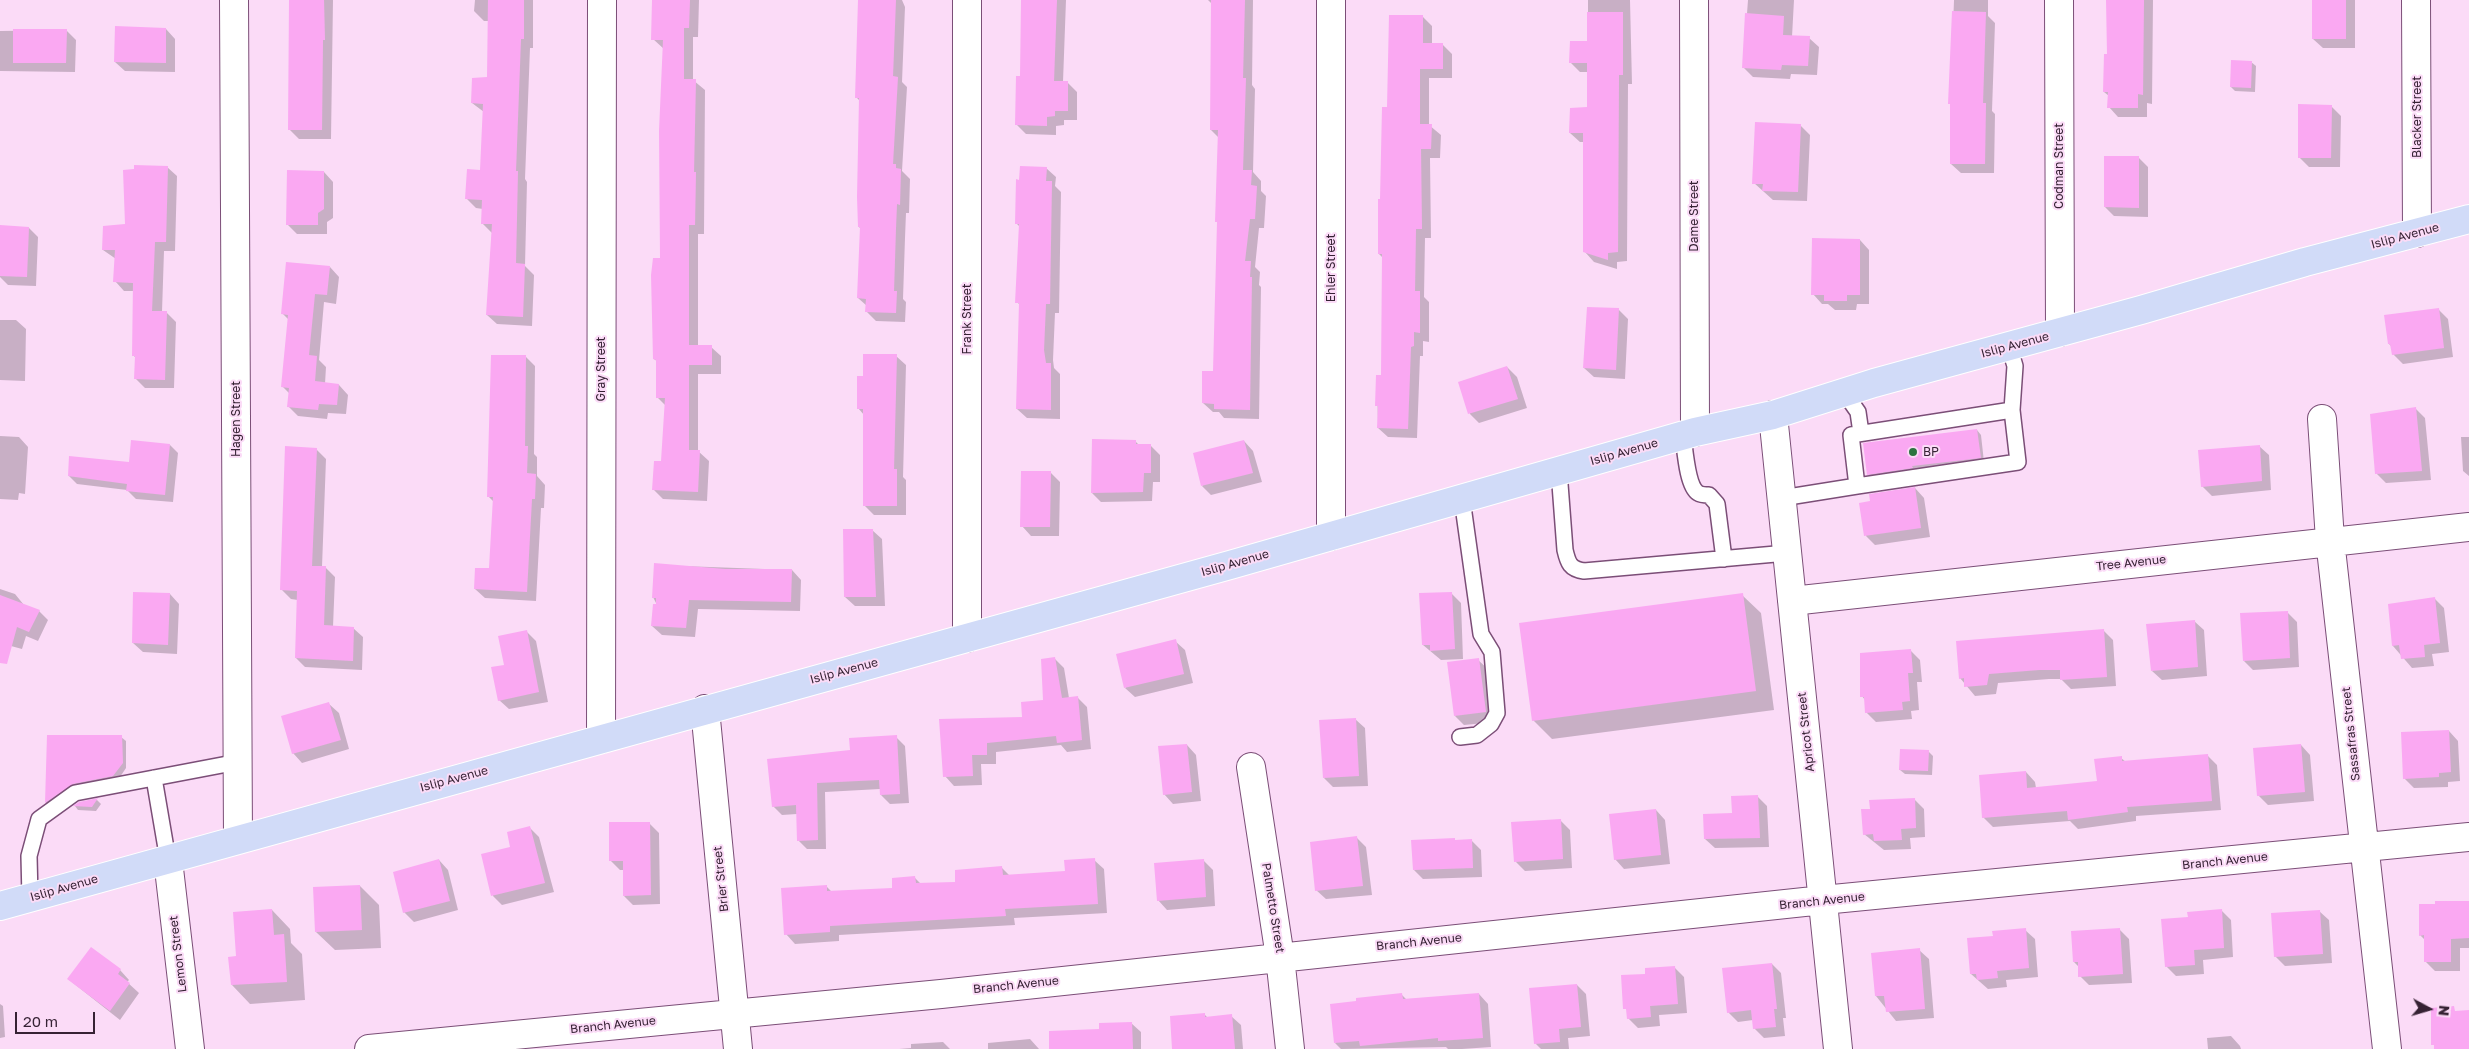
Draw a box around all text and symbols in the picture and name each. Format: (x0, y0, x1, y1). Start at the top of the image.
street label: Blacker Street (2410, 76, 2424, 158)
street label: Codman Street (2052, 123, 2066, 209)
street label: Dame Street (1687, 180, 1701, 252)
street label: Islip Avenue (2369, 220, 2441, 252)
street label: Ehler Street (1324, 234, 1338, 302)
street label: Frank Street (960, 283, 974, 355)
street label: Islip Avenue (1979, 329, 2051, 361)
street label: Gray Street (594, 337, 608, 401)
street label: Hagen Street (229, 381, 243, 457)
street label: Islip Avenue (1588, 435, 1660, 469)
place label: BP (1923, 445, 1939, 459)
marker: BP (1907, 446, 1919, 458)
street label: Islip Avenue (1199, 546, 1271, 580)
street label: Tree Avenue (2095, 552, 2167, 574)
street label: Islip Avenue (808, 655, 880, 687)
street label: Sassafras Street (2339, 686, 2363, 782)
street label: Apricot Street (1795, 691, 1817, 773)
street label: Islip Avenue (418, 763, 490, 795)
street label: Brier Street (710, 845, 732, 913)
street label: Branch Avenue (2181, 849, 2269, 873)
street label: Palmetto Street (1259, 862, 1287, 954)
street label: Islip Avenue (28, 871, 100, 905)
street label: Branch Avenue (1778, 889, 1866, 913)
street label: Lemon Street (166, 915, 190, 993)
street label: Branch Avenue (1375, 930, 1463, 954)
street label: Branch Avenue (972, 973, 1060, 997)
north arrow (2404, 984, 2454, 1034)
scale bar (18, 1002, 98, 1034)
text: N (2435, 1004, 2453, 1017)
text: 20 m (23, 1012, 58, 1030)
street label: Branch Avenue (569, 1013, 657, 1037)

